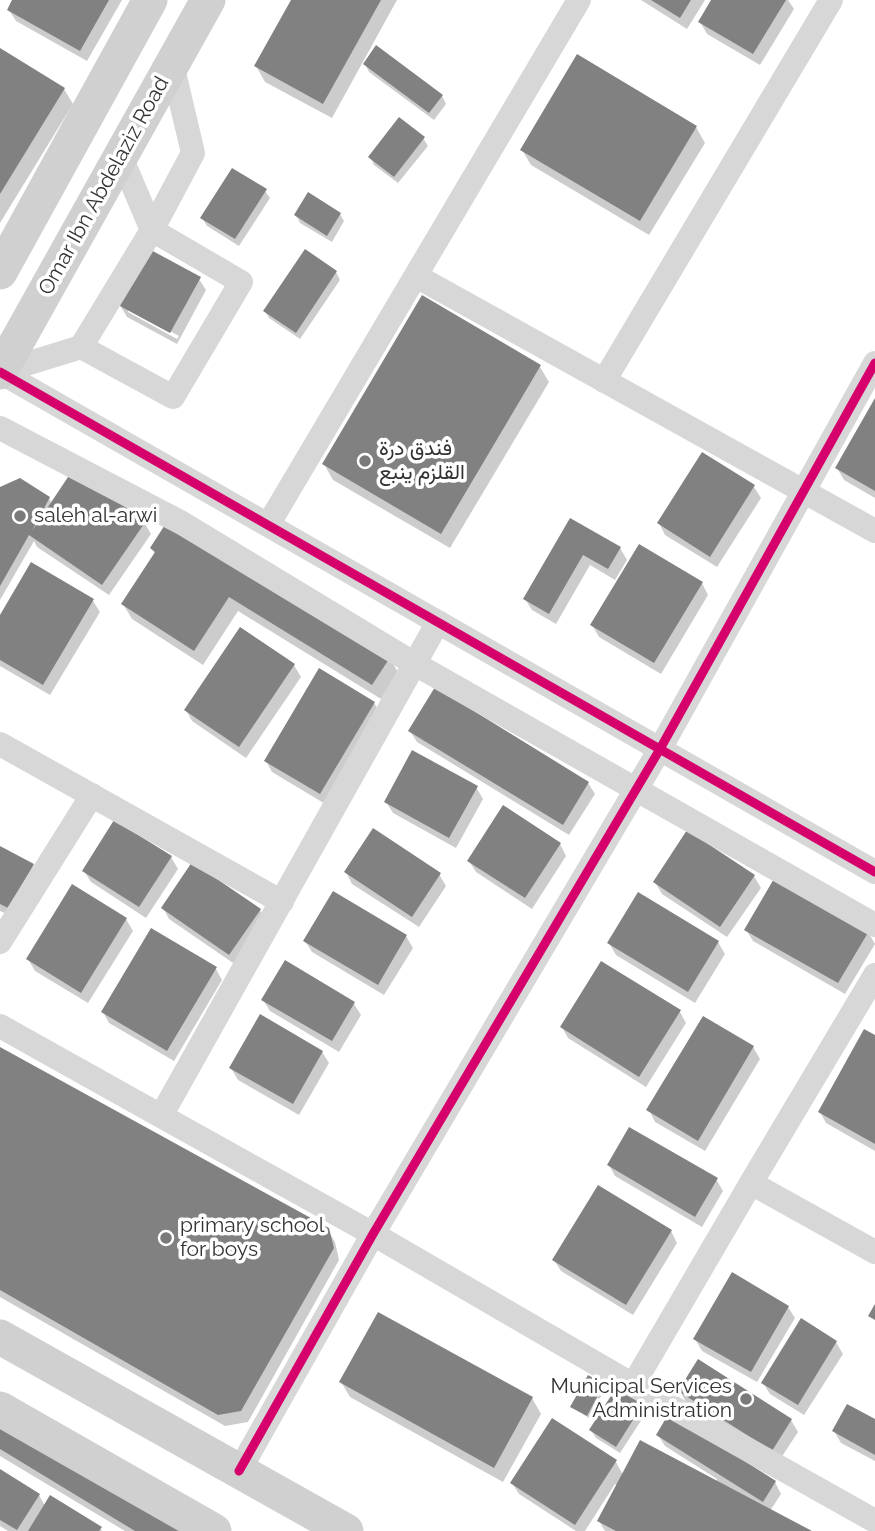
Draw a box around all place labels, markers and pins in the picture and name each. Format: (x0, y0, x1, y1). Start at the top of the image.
place label: فندق درة القلزم ينبع (379, 436, 465, 486)
marker: فندق درة القلزم ينبع (357, 453, 373, 469)
place label: saleh al-arwi (34, 503, 157, 529)
marker: saleh al-arwi (12, 508, 28, 524)
place label: primary school for boys (180, 1213, 324, 1263)
marker: primary school for boys (158, 1230, 174, 1246)
place label: Municipal Services Administration (551, 1374, 732, 1424)
marker: Municipal Services Administration (738, 1391, 754, 1407)

